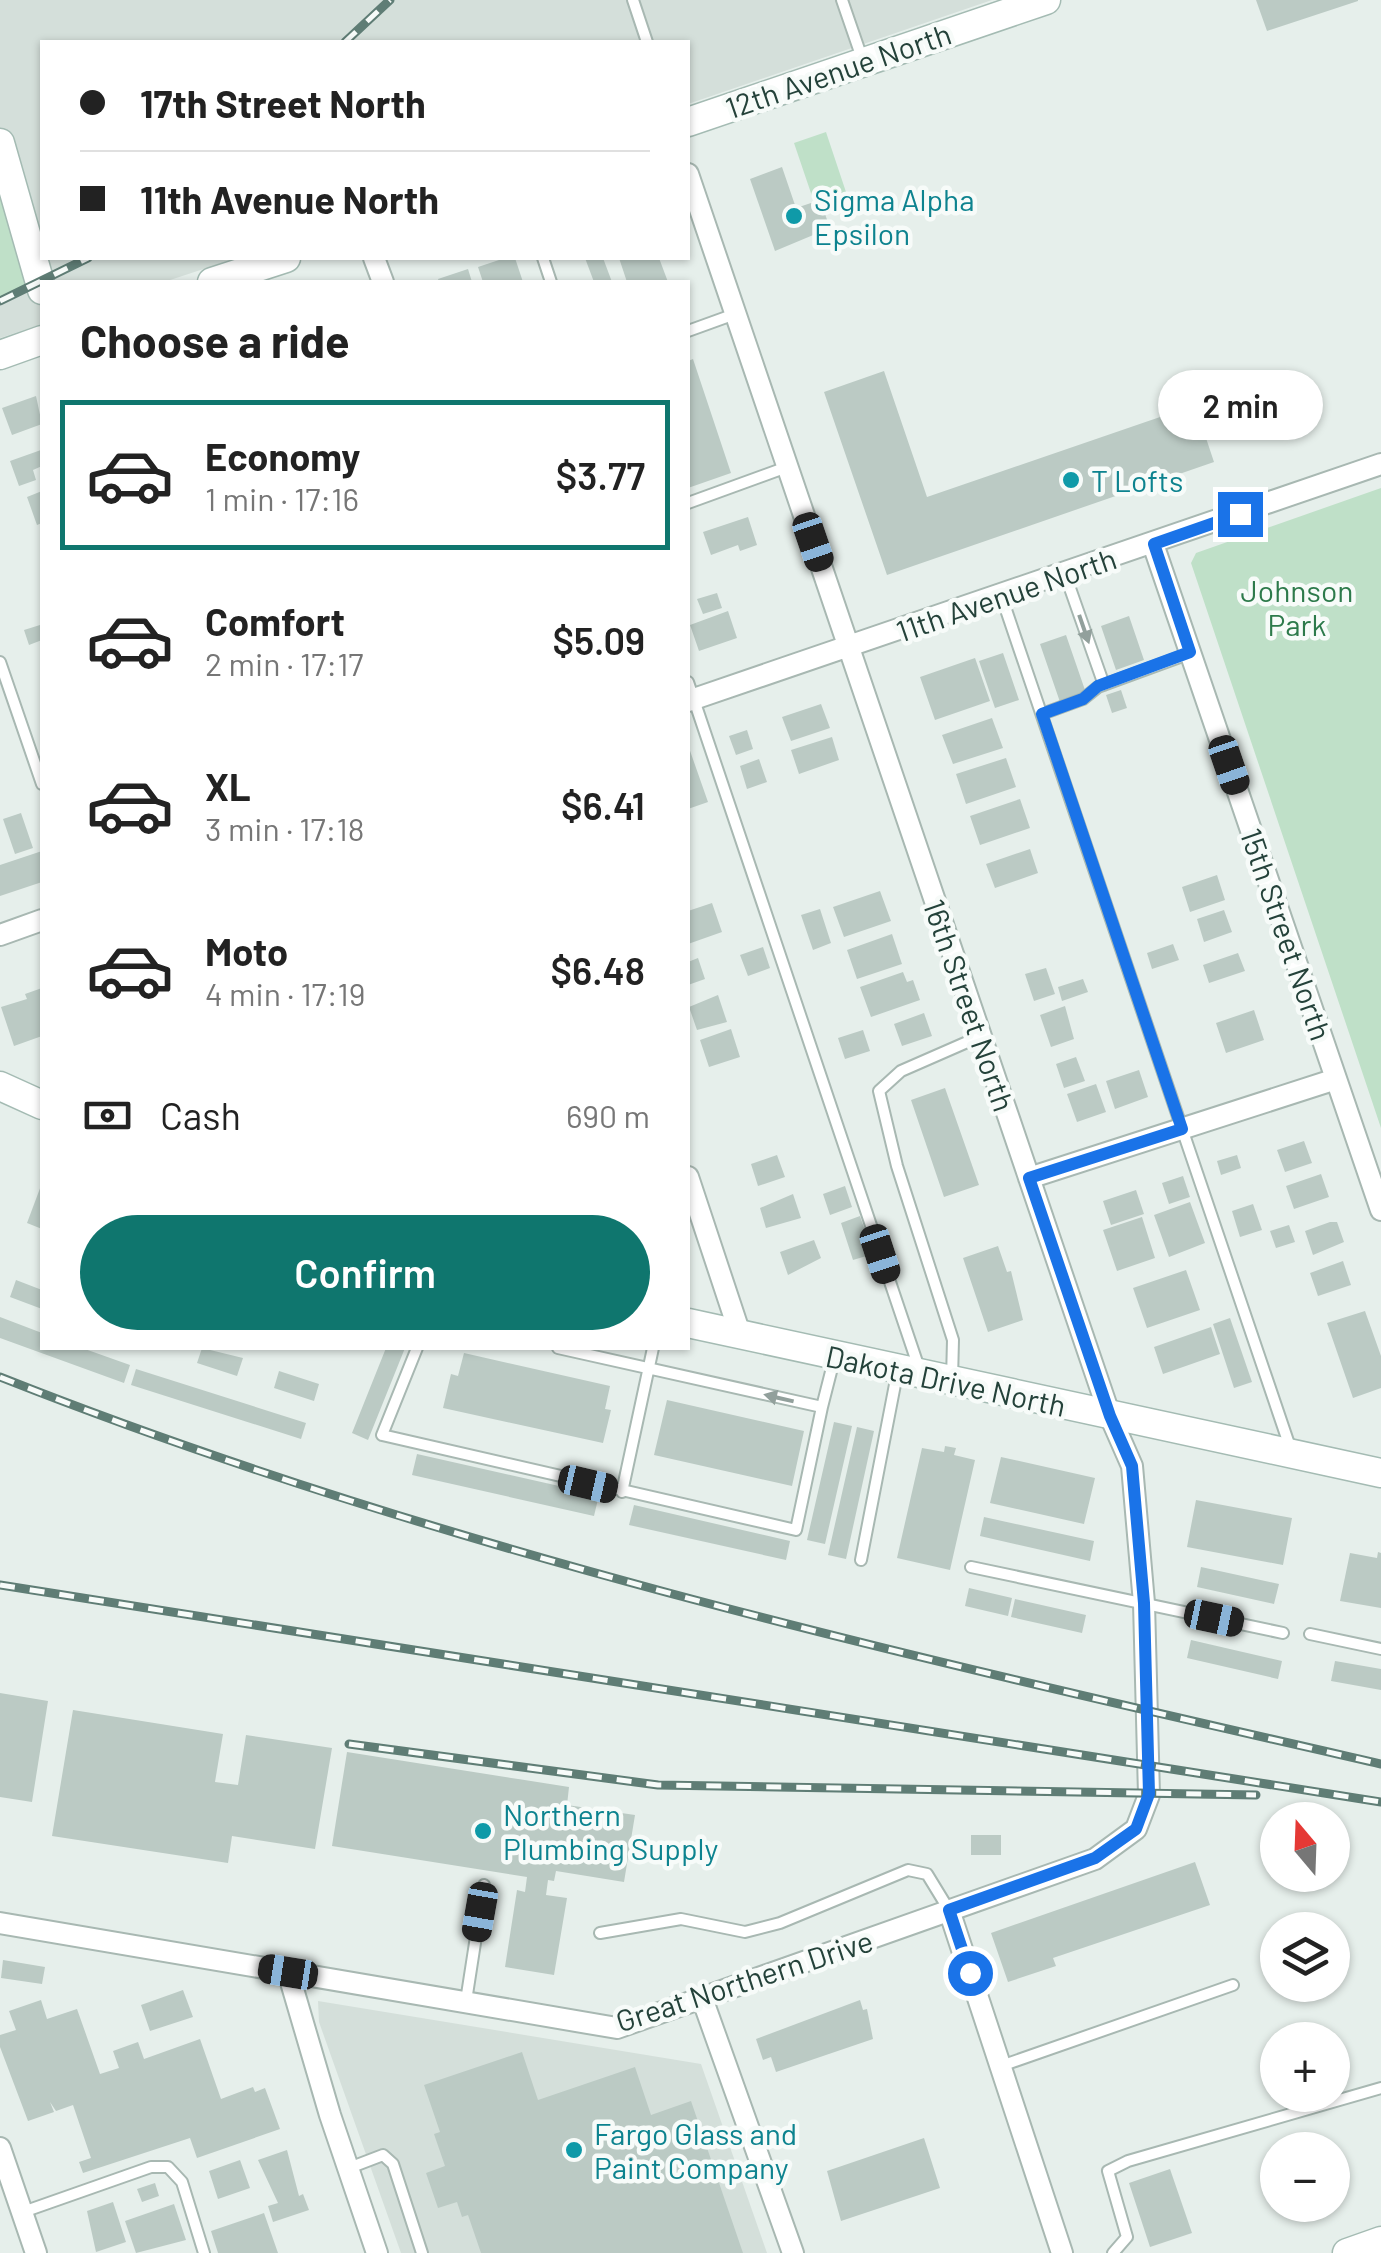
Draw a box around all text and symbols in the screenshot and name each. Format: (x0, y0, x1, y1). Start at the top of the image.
street label: 12th Avenue North (721, 15, 955, 125)
text: 17th Street North (140, 80, 426, 126)
text: 11th Avenue North (140, 176, 439, 222)
place label: Sigma Alpha Epsilon (814, 181, 975, 251)
marker: Sigma Alpha Epsilon (783, 205, 805, 227)
text: Choose a ride (80, 313, 350, 367)
callout: 2 min (1158, 369, 1322, 439)
text: 2 min (1202, 386, 1279, 424)
icon: car (85, 430, 175, 520)
text: Economy (205, 433, 360, 479)
text: $3.77 (556, 452, 645, 498)
place label: T Lofts (1091, 462, 1183, 498)
marker: T Lofts (1060, 469, 1082, 491)
text: 1 min · 17:16 (205, 479, 359, 517)
route end (1218, 492, 1263, 537)
car (789, 509, 837, 575)
street label: 11th Avenue North (891, 539, 1121, 649)
park label: Johnson Park (1241, 572, 1353, 642)
icon: car (85, 595, 175, 685)
text: Comfort (205, 598, 345, 644)
one-way arrow (1078, 615, 1093, 645)
text: $5.09 (552, 617, 645, 663)
text: 2 min · 17:17 (205, 644, 363, 682)
car (1205, 732, 1253, 798)
icon: car (85, 760, 175, 850)
text: XL (205, 763, 251, 809)
text: $6.41 (561, 782, 645, 828)
text: 3 min · 17:18 (205, 809, 364, 847)
street label: 15th Street North (1234, 823, 1340, 1045)
street label: 16th Street North (917, 894, 1023, 1116)
icon: car (85, 925, 175, 1015)
text: Moto (205, 928, 288, 974)
text: $6.48 (550, 947, 645, 993)
text: 4 min · 17:19 (205, 974, 365, 1012)
icon: cash (80, 1088, 135, 1143)
text: Cash (160, 1092, 241, 1138)
text: 690 m (566, 1096, 650, 1134)
button: Confirm (80, 1215, 650, 1330)
car (856, 1221, 904, 1287)
street label: Dakota Drive North (823, 1337, 1069, 1423)
one-way arrow (763, 1390, 794, 1405)
car (555, 1463, 621, 1505)
car (1182, 1597, 1246, 1639)
place label: Northern Plumbing Supply (503, 1796, 718, 1866)
north arrow (1260, 1802, 1350, 1892)
map controls (1260, 1802, 1350, 2222)
marker: Northern Plumbing Supply (472, 1820, 494, 1842)
car (460, 1880, 500, 1944)
button: layers (1260, 1912, 1350, 2002)
street label: Great Northern Drive (611, 1921, 877, 2039)
route start (948, 1951, 993, 1996)
car (256, 1952, 320, 1992)
button: + (1260, 2022, 1350, 2112)
place label: Fargo Glass and Paint Company (594, 2115, 797, 2185)
button: − (1260, 2132, 1350, 2222)
marker: Fargo Glass and Paint Company (563, 2139, 585, 2161)

